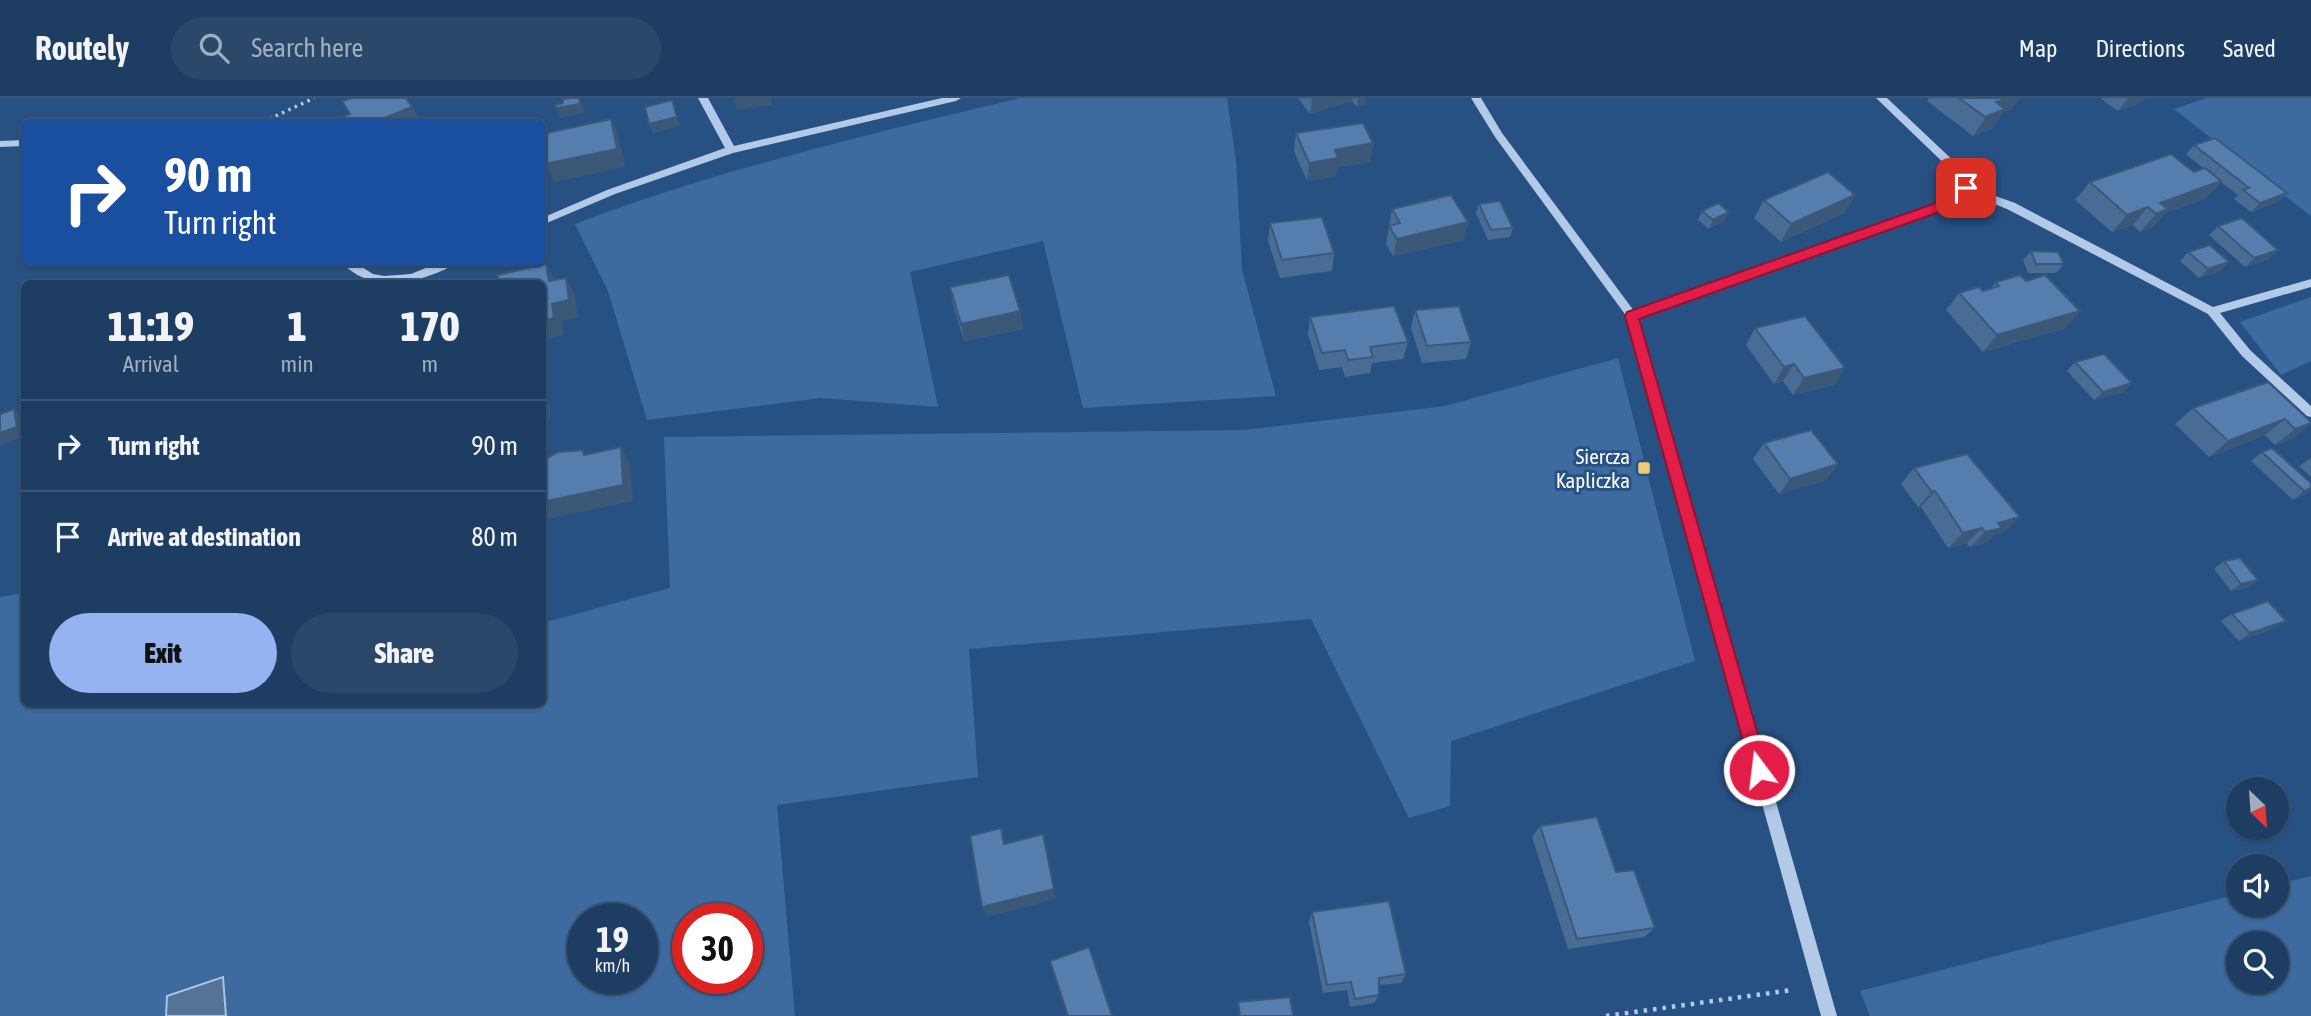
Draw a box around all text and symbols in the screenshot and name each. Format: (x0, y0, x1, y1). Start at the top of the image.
search box (171, 17, 661, 80)
text: Routely (35, 29, 129, 67)
icon: search (195, 29, 233, 67)
text: Search here (251, 33, 363, 63)
text: Map (2019, 35, 2057, 62)
text: Directions (2095, 35, 2185, 62)
text: Saved (2223, 35, 2276, 62)
text: 90 m (164, 146, 252, 202)
icon: right (49, 147, 140, 238)
pin (1936, 158, 1996, 218)
icon: arrive (1947, 169, 1985, 207)
text: Turn right (164, 204, 277, 241)
text: 11:19 (108, 302, 194, 350)
text: 1 (287, 302, 307, 350)
text: 170 (400, 302, 459, 350)
text: Arrival (123, 351, 179, 377)
text: min (281, 351, 314, 377)
text: m (422, 351, 438, 377)
icon: right (49, 427, 87, 465)
text: Turn right (108, 431, 199, 461)
text: 90 m (471, 431, 518, 461)
place label: Siercza Kapliczka (1556, 444, 1630, 492)
marker: Siercza Kapliczka (1636, 460, 1652, 476)
icon: arrive (49, 518, 87, 556)
text: Arrive at destination (108, 522, 301, 552)
text: 80 m (471, 522, 518, 552)
button: Exit (49, 613, 277, 693)
button: Share (291, 613, 518, 693)
position arrow (1722, 733, 1796, 807)
north arrow (2226, 777, 2289, 840)
map controls (2226, 777, 2289, 994)
button: sound (2226, 854, 2289, 917)
speed limit sign: 30 (672, 903, 763, 994)
text: 19 (596, 919, 629, 959)
button: search (2226, 931, 2289, 994)
text: km/h (595, 955, 630, 976)

